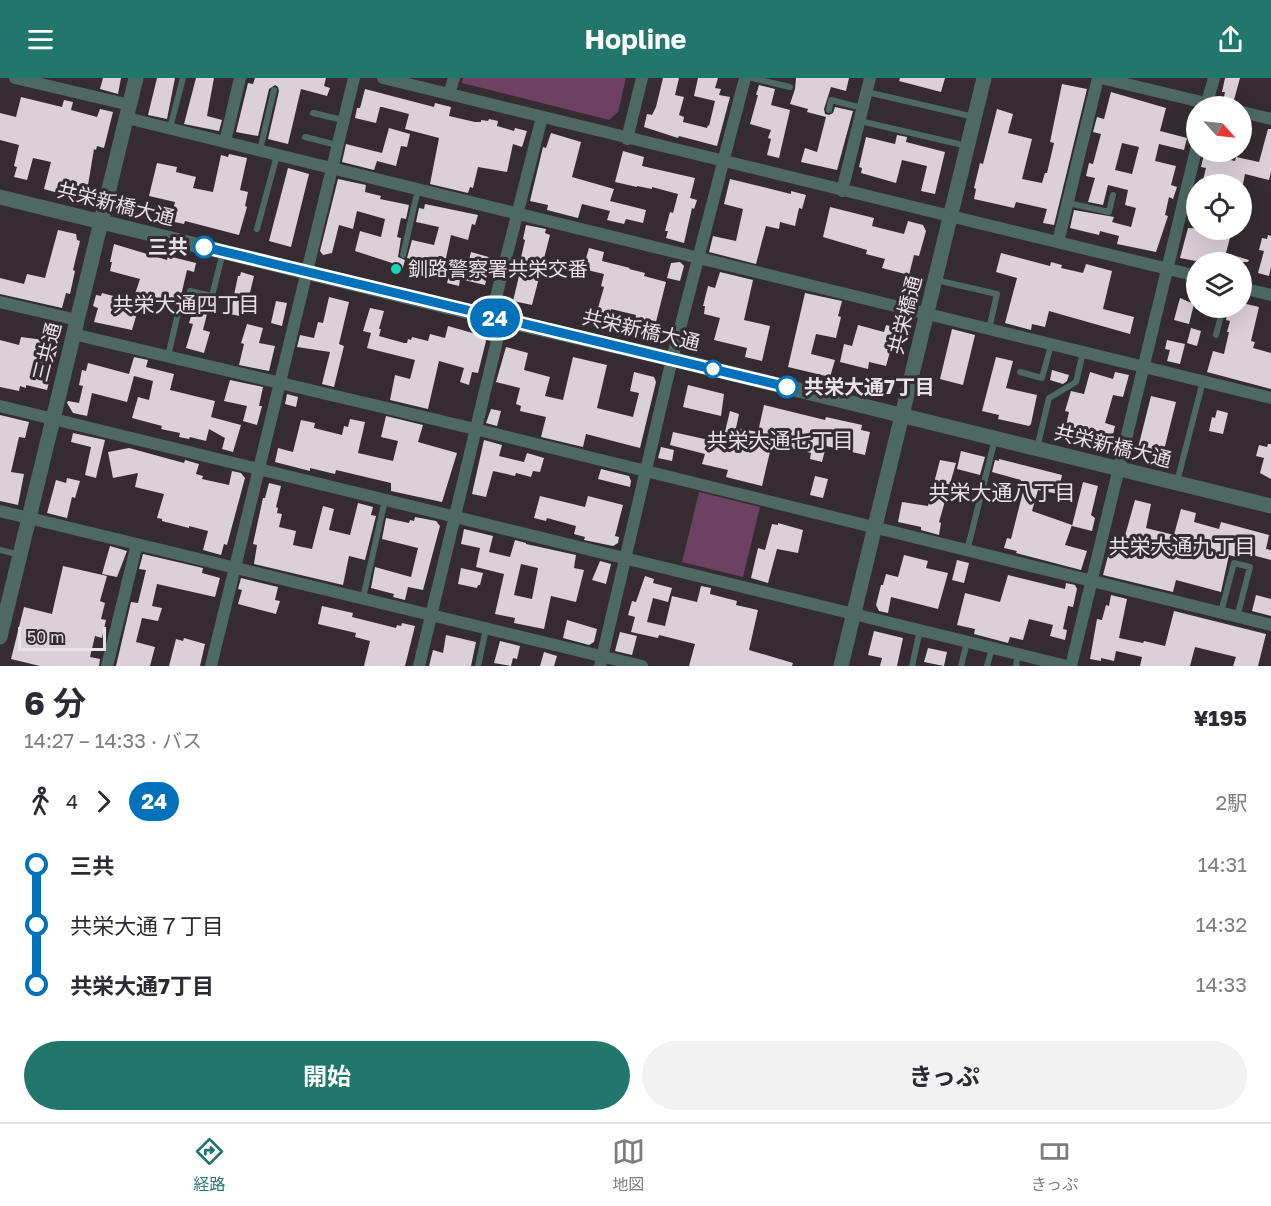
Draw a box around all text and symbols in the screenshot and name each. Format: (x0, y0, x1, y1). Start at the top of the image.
icon: menu (24, 23, 57, 56)
text: Hopline (584, 23, 687, 55)
icon: share (1214, 23, 1247, 56)
north arrow (1186, 96, 1252, 162)
map controls (1186, 96, 1252, 318)
button: locate (1186, 174, 1252, 240)
street label: 共栄新橋大通 (55, 177, 177, 229)
place label: 三共 (148, 234, 188, 258)
marker: 三共 (193, 236, 215, 258)
button: layers (1186, 252, 1252, 318)
place label: 釧路警察署共栄交番 (408, 256, 588, 280)
marker: 釧路警察署共栄交番 (389, 262, 403, 276)
street label: 共栄橋通 (883, 273, 925, 356)
district label: 共栄大通四丁目 (113, 291, 260, 317)
line badge: 24 (468, 298, 522, 338)
street label: 共栄新橋大通 (580, 304, 702, 354)
text: 24 (482, 305, 508, 331)
street label: 三共通 (27, 320, 65, 384)
unlabelled marker (704, 360, 722, 378)
place label: 共栄大通7丁目 (804, 374, 935, 398)
marker: 共栄大通7丁目 (776, 376, 798, 398)
street label: 共栄新橋大通 (1052, 419, 1174, 471)
district label: 共栄大通七丁目 (707, 427, 854, 453)
district label: 共栄大通八丁目 (929, 479, 1076, 505)
district label: 共栄大通九丁目 (1109, 533, 1256, 559)
scale bar (18, 624, 106, 652)
text: 50 m (27, 627, 64, 647)
text: 6 分 (24, 683, 86, 722)
text: ¥195 (1194, 704, 1247, 731)
text: 14:27 – 14:33 · バス (24, 728, 202, 752)
icon: walk (24, 785, 57, 818)
icon: forward (87, 785, 120, 818)
text: 24 (141, 788, 167, 814)
text: 4 (66, 789, 78, 813)
text: 2駅 (1215, 790, 1247, 814)
text: 三共 (70, 852, 114, 879)
text: 14:31 (1198, 852, 1247, 876)
text: 共栄大通７丁目 (70, 912, 224, 939)
text: 14:32 (1196, 912, 1247, 936)
text: 共栄大通7丁目 (70, 972, 214, 999)
text: 14:33 (1196, 972, 1247, 996)
button: 開始 (24, 1041, 630, 1110)
button: きっぷ (642, 1041, 1247, 1110)
tab: 経路 (193, 1135, 226, 1195)
tab: 地図 (612, 1135, 645, 1195)
tab: きっぷ (1031, 1135, 1078, 1195)

